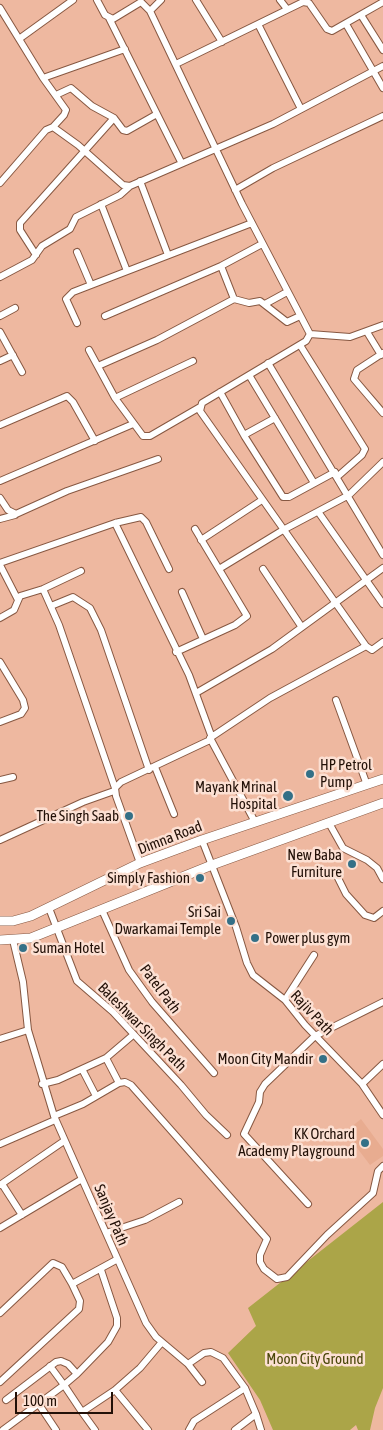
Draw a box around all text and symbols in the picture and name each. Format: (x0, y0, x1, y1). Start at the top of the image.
place label: HP Petrol Pump (320, 756, 372, 791)
marker: HP Petrol Pump (304, 768, 316, 780)
place label: Mayank Mrinal Hospital (195, 778, 277, 813)
marker: Mayank Mrinal Hospital (281, 789, 295, 803)
place label: The Singh Saab (36, 807, 119, 825)
marker: The Singh Saab (123, 810, 135, 822)
street label: Dimna Road (135, 817, 205, 859)
place label: New Baba Furniture (287, 846, 342, 881)
marker: New Baba Furniture (346, 858, 358, 870)
place label: Simply Fashion (107, 869, 190, 887)
marker: Simply Fashion (194, 872, 206, 884)
place label: Sri Sai Dwarkamai Temple (115, 903, 221, 938)
marker: Sri Sai Dwarkamai Temple (225, 915, 237, 927)
place label: Power plus gym (265, 929, 350, 947)
marker: Power plus gym (249, 932, 261, 944)
place label: Suman Hotel (33, 939, 104, 957)
marker: Suman Hotel (17, 942, 29, 954)
street label: Patel Path (136, 961, 184, 1017)
street label: Baleshwar Singh Path (94, 979, 190, 1075)
street label: Rajiv Path (287, 987, 337, 1039)
place label: Moon City Mandir (217, 1050, 313, 1068)
marker: Moon City Mandir (317, 1053, 329, 1065)
place label: KK Orchard Academy Playground (238, 1125, 355, 1160)
marker: KK Orchard Academy Playground (359, 1137, 371, 1149)
street label: Sanjay Path (90, 1182, 132, 1248)
park label: Moon City Ground (266, 1350, 364, 1368)
scale bar (18, 1382, 115, 1414)
text: 100 m (23, 1392, 57, 1409)

